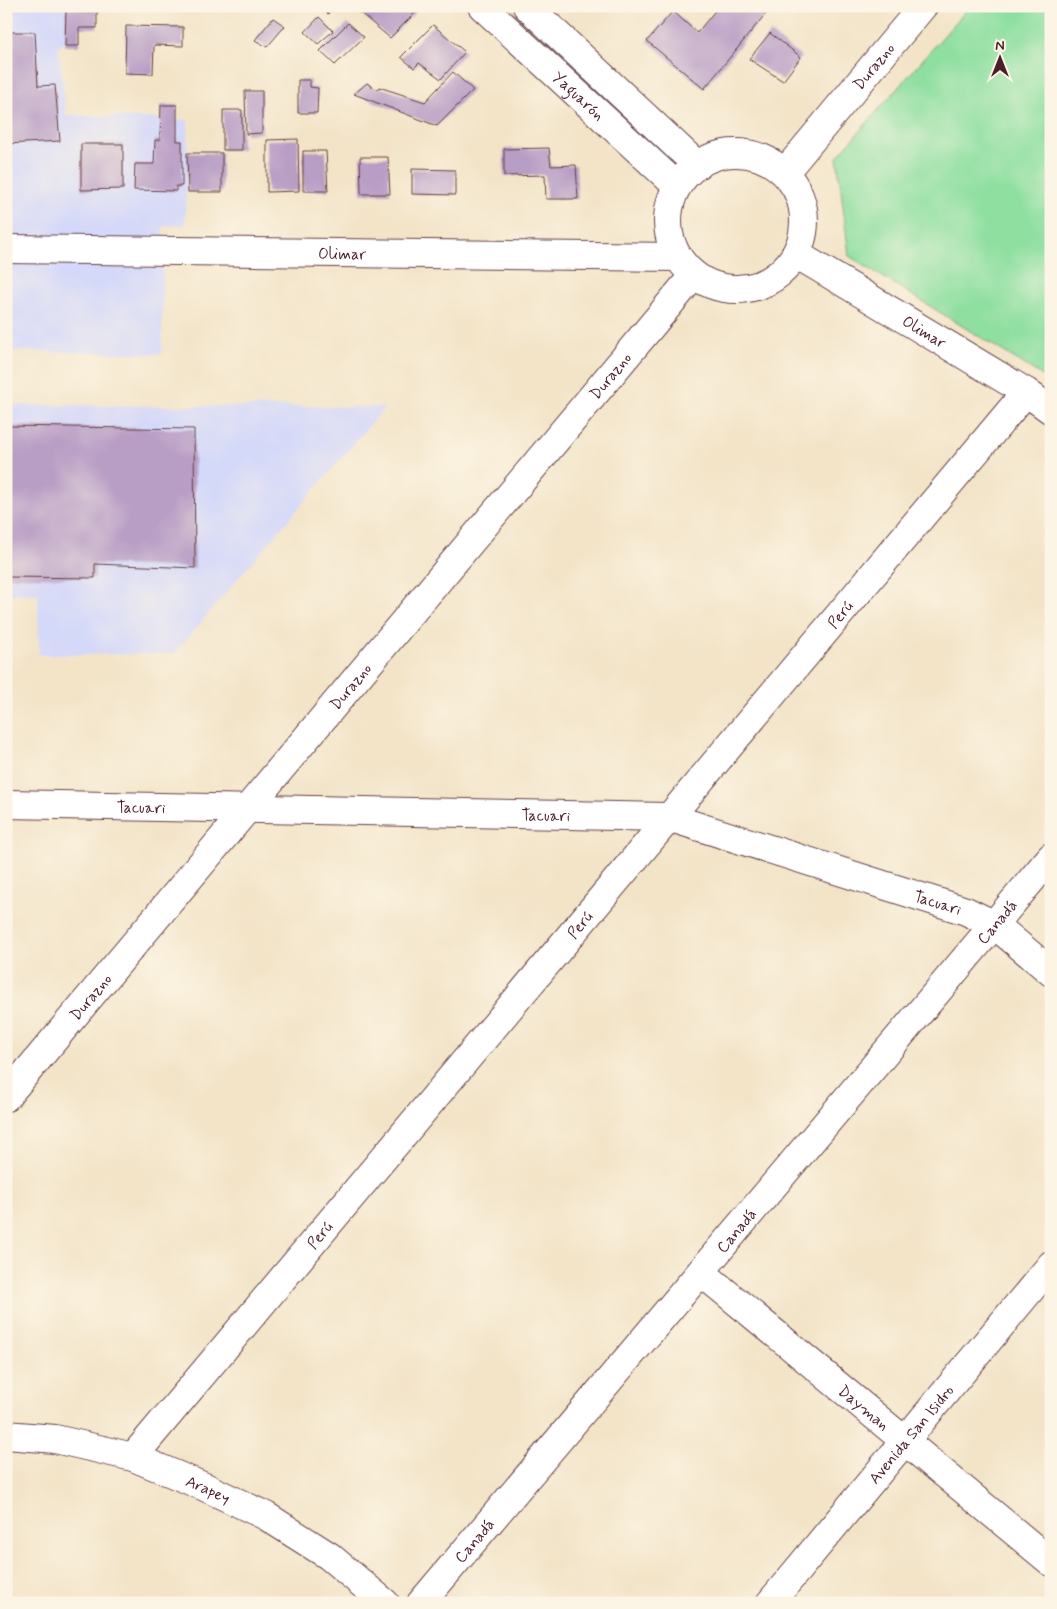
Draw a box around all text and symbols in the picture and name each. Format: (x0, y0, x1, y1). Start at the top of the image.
north arrow (974, 32, 1024, 82)
text: N (995, 37, 1005, 55)
street label: Durazno (849, 39, 900, 95)
street label: Yaguarón (547, 67, 608, 126)
street label: Olimar (318, 244, 366, 265)
street label: Olimar (898, 311, 950, 354)
street label: Durazno (585, 348, 637, 404)
street label: Perú (823, 597, 859, 633)
street label: Durazno (325, 659, 377, 715)
street label: Tacuari (116, 797, 166, 819)
street label: Tacuari (521, 805, 571, 827)
street label: Tacuari (911, 886, 964, 921)
street label: Canadá (973, 896, 1022, 949)
street label: Perú (563, 907, 598, 944)
street label: Durazno (65, 970, 117, 1025)
street label: Canadá (712, 1205, 762, 1258)
street label: Perú (303, 1218, 338, 1254)
street label: Dayman (833, 1381, 893, 1436)
street label: Avenida San Isidro (864, 1381, 959, 1489)
street label: Arapey (182, 1471, 233, 1509)
street label: Canadá (450, 1515, 500, 1568)

